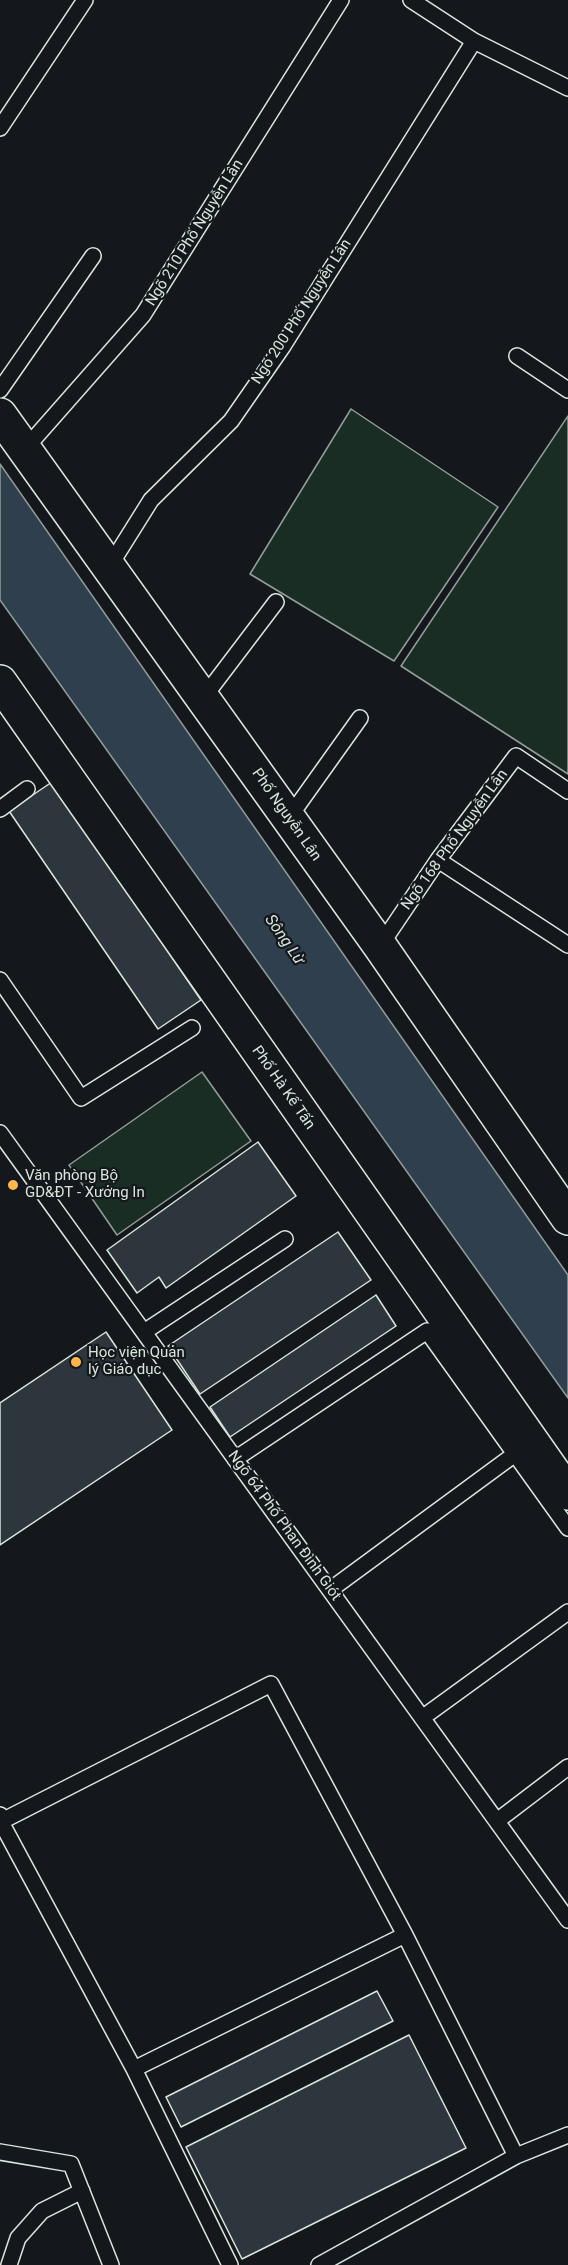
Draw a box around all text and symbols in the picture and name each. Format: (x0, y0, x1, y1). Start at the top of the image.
street label: Ngõ 210 Phố Nguyễn Lân (143, 156, 247, 310)
street label: Ngõ 200 Phố Nguyễn Lân (248, 236, 356, 388)
street label: Phố Nguyễn Lân (247, 765, 325, 865)
street label: Ngõ 168 Phố Nguyễn Lân (398, 766, 512, 914)
water label: Sông Lừ (260, 911, 308, 969)
street label: Phố Hà Kế Tấn (248, 1043, 318, 1133)
place label: Văn phòng Bộ GD&ĐT - Xưởng In (25, 1167, 145, 1202)
marker: Văn phòng Bộ GD&ĐT - Xưởng In (6, 1178, 20, 1192)
place label: Học viện Quản lý Giáo dục (88, 1344, 185, 1379)
marker: Học viện Quản lý Giáo dục (69, 1355, 83, 1369)
street label: Ngõ 64 Phố Phan Đình Giót (223, 1447, 345, 1605)

